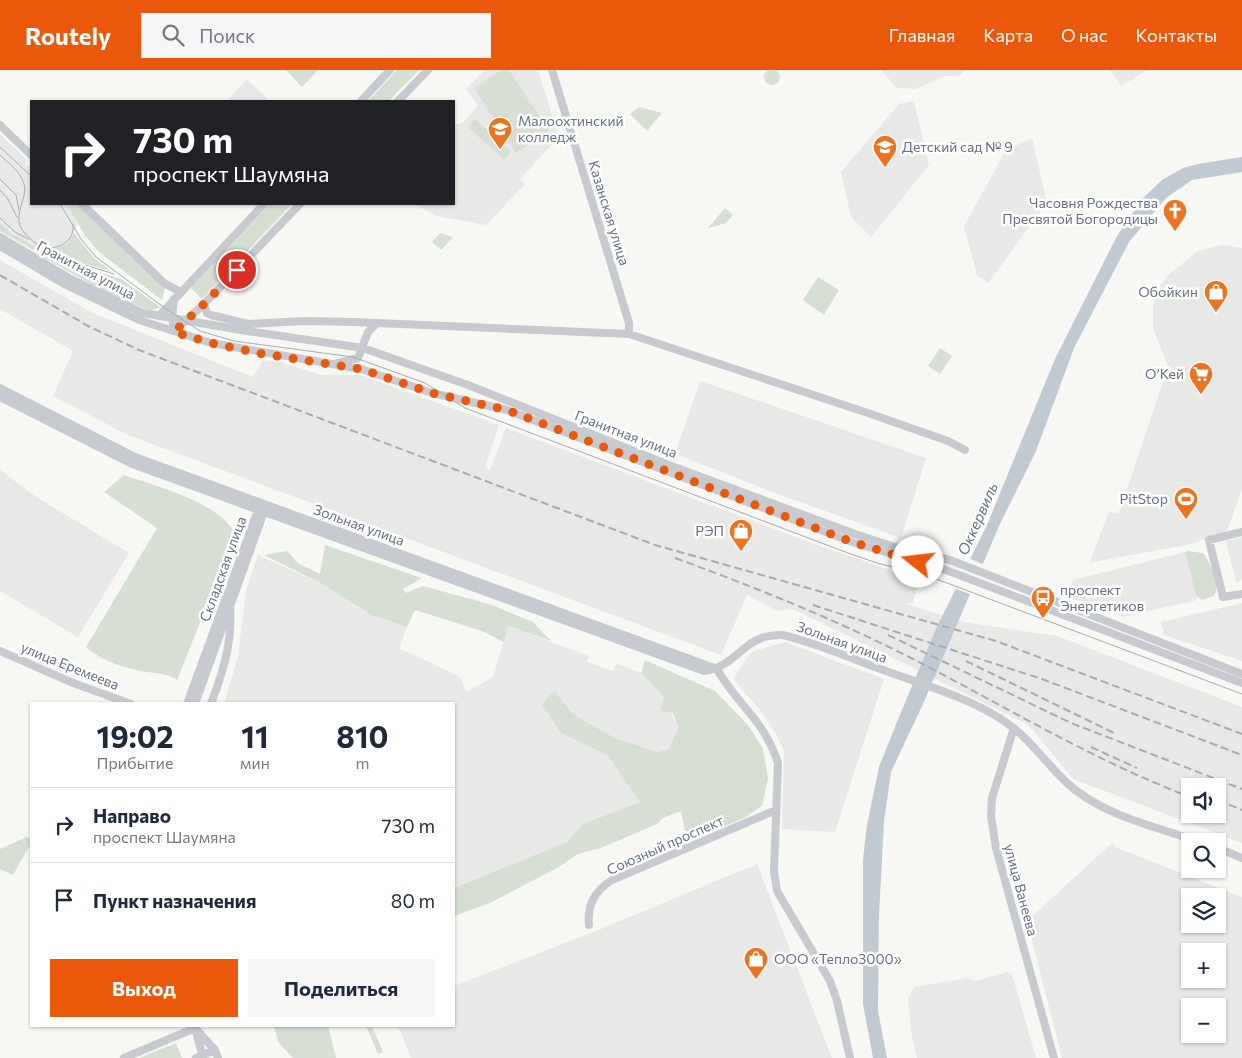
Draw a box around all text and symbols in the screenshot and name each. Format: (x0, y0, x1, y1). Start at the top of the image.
search box (141, 13, 491, 58)
text: Routely (25, 21, 111, 50)
icon: search (159, 21, 187, 49)
text: Поиск (199, 24, 255, 47)
text: Главная (889, 24, 955, 46)
text: Карта (983, 24, 1033, 46)
text: О нас (1061, 24, 1108, 46)
text: Контакты (1136, 24, 1217, 46)
place label: Малоохтинский колледж (518, 112, 624, 145)
school or university icon: Малоохтинский колледж (487, 116, 513, 150)
text: 730 m (133, 117, 233, 160)
icon: right (50, 120, 115, 185)
school or university icon: Детский сад № 9 (872, 134, 898, 168)
place label: Детский сад № 9 (902, 138, 1013, 155)
street label: Казанская улица (585, 158, 633, 267)
text: проспект Шаумяна (133, 160, 329, 187)
place label: Часовня Рождества Пресвятой Богородицы (1002, 194, 1158, 227)
church icon: Часовня Рождества Пресвятой Богородицы (1162, 198, 1188, 232)
street label: Гранитная улица (34, 237, 138, 302)
pin (216, 249, 258, 291)
icon: arrive (223, 256, 251, 284)
shop icon: Обойкин (1203, 279, 1229, 313)
place label: Обойкин (1138, 283, 1198, 300)
supermarket icon: О’Кей (1188, 361, 1214, 395)
place label: О’Кей (1145, 365, 1184, 382)
street label: Гранитная улица (573, 406, 680, 461)
water label: Оккервиль (953, 479, 1001, 558)
sports icon: PitStop (1173, 486, 1199, 520)
place label: PitStop (1120, 490, 1168, 507)
street label: Зольная улица (312, 500, 407, 549)
street label: Складская улица (196, 514, 249, 624)
shop icon: РЭП (728, 518, 754, 552)
place label: РЭП (695, 522, 724, 539)
position arrow (891, 535, 943, 587)
place label: проспект Энергетиков (1060, 581, 1144, 614)
bus stop icon: проспект Энергетиков (1030, 585, 1056, 619)
street label: Зольная улица (795, 617, 890, 666)
street label: улица Еремеева (19, 638, 122, 693)
text: 19:02 (97, 717, 173, 754)
text: 11 (241, 717, 269, 754)
text: 810 (336, 717, 388, 754)
text: Прибытие (97, 753, 174, 772)
text: мин (240, 753, 270, 772)
text: m (355, 753, 369, 772)
map controls (1181, 778, 1226, 1043)
button: sound (1181, 778, 1226, 823)
text: Направо (93, 804, 171, 827)
icon: right (50, 811, 78, 839)
street label: Союзный проспект (604, 811, 726, 878)
text: 730 m (382, 814, 435, 837)
text: проспект Шаумяна (93, 827, 236, 846)
button: search (1181, 833, 1226, 878)
street label: улица Ванеева (1001, 842, 1042, 938)
icon: arrive (50, 886, 78, 914)
button: layers (1181, 888, 1226, 933)
text: Пункт назначения (93, 889, 256, 912)
text: 80 m (391, 889, 435, 912)
button: + (1181, 943, 1226, 988)
shop icon: ООО «Тепло3000» (743, 946, 769, 980)
place label: ООО «Тепло3000» (774, 950, 902, 967)
button: Выход (50, 959, 238, 1017)
button: Поделиться (248, 959, 435, 1017)
button: − (1181, 998, 1226, 1043)

